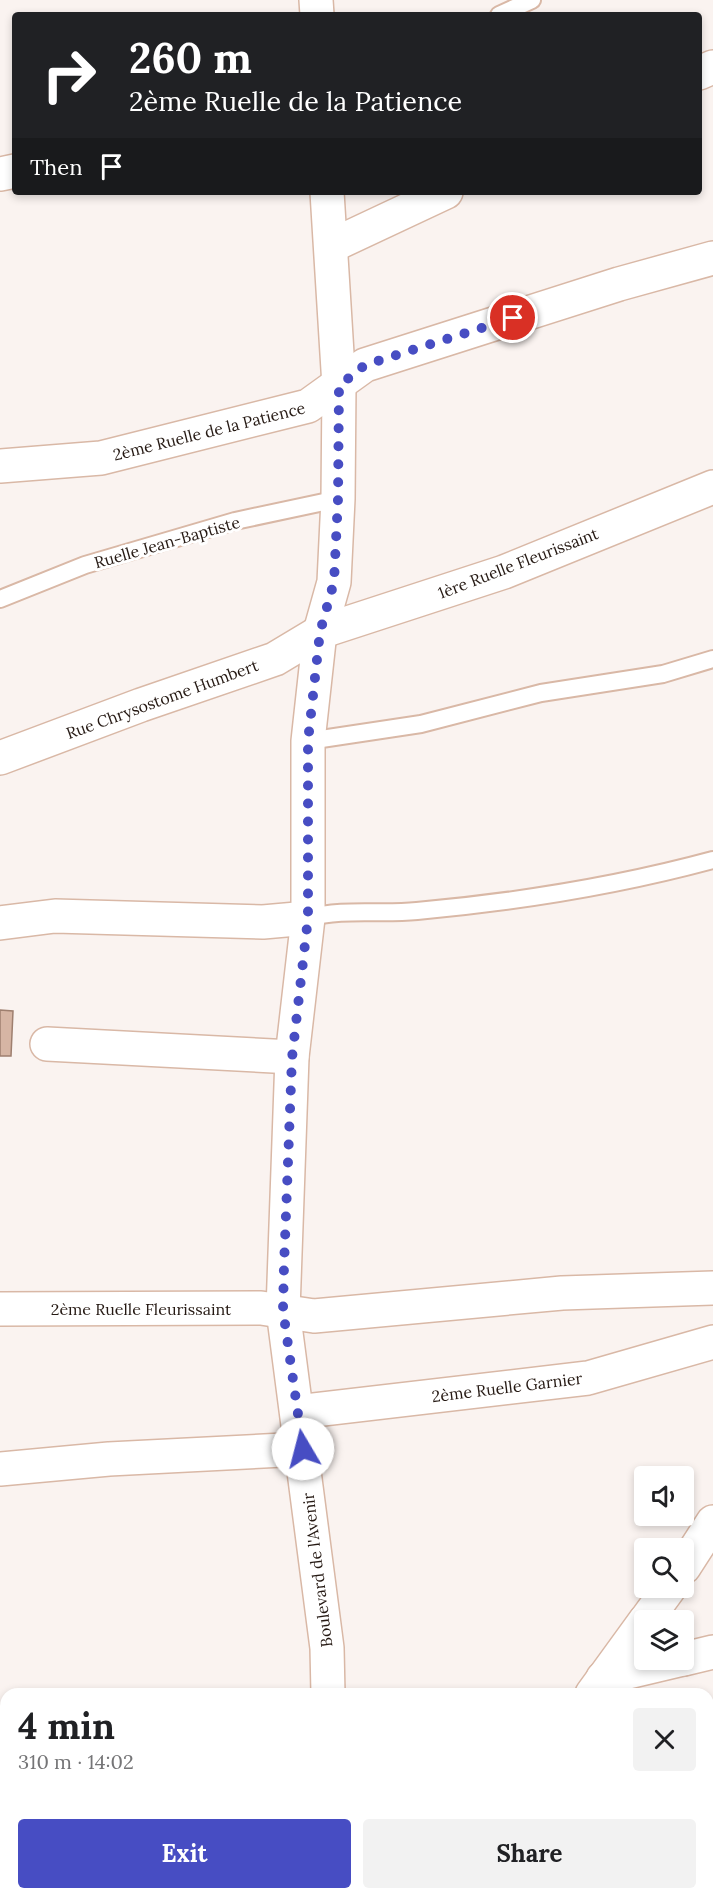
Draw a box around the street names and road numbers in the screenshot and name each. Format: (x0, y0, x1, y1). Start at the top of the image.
street label: 2ème Ruelle de la Patience (111, 397, 308, 465)
street label: Ruelle Jean-Baptiste (92, 512, 242, 572)
street label: 1ère Ruelle Fleurissaint (435, 523, 602, 603)
street label: Rue Chrysostome Humbert (63, 655, 262, 743)
street label: 2ème Ruelle Fleurissaint (51, 1299, 232, 1319)
street label: 2ème Ruelle Garnier (431, 1368, 583, 1406)
street label: Boulevard de l'Avenir (298, 1492, 336, 1648)

